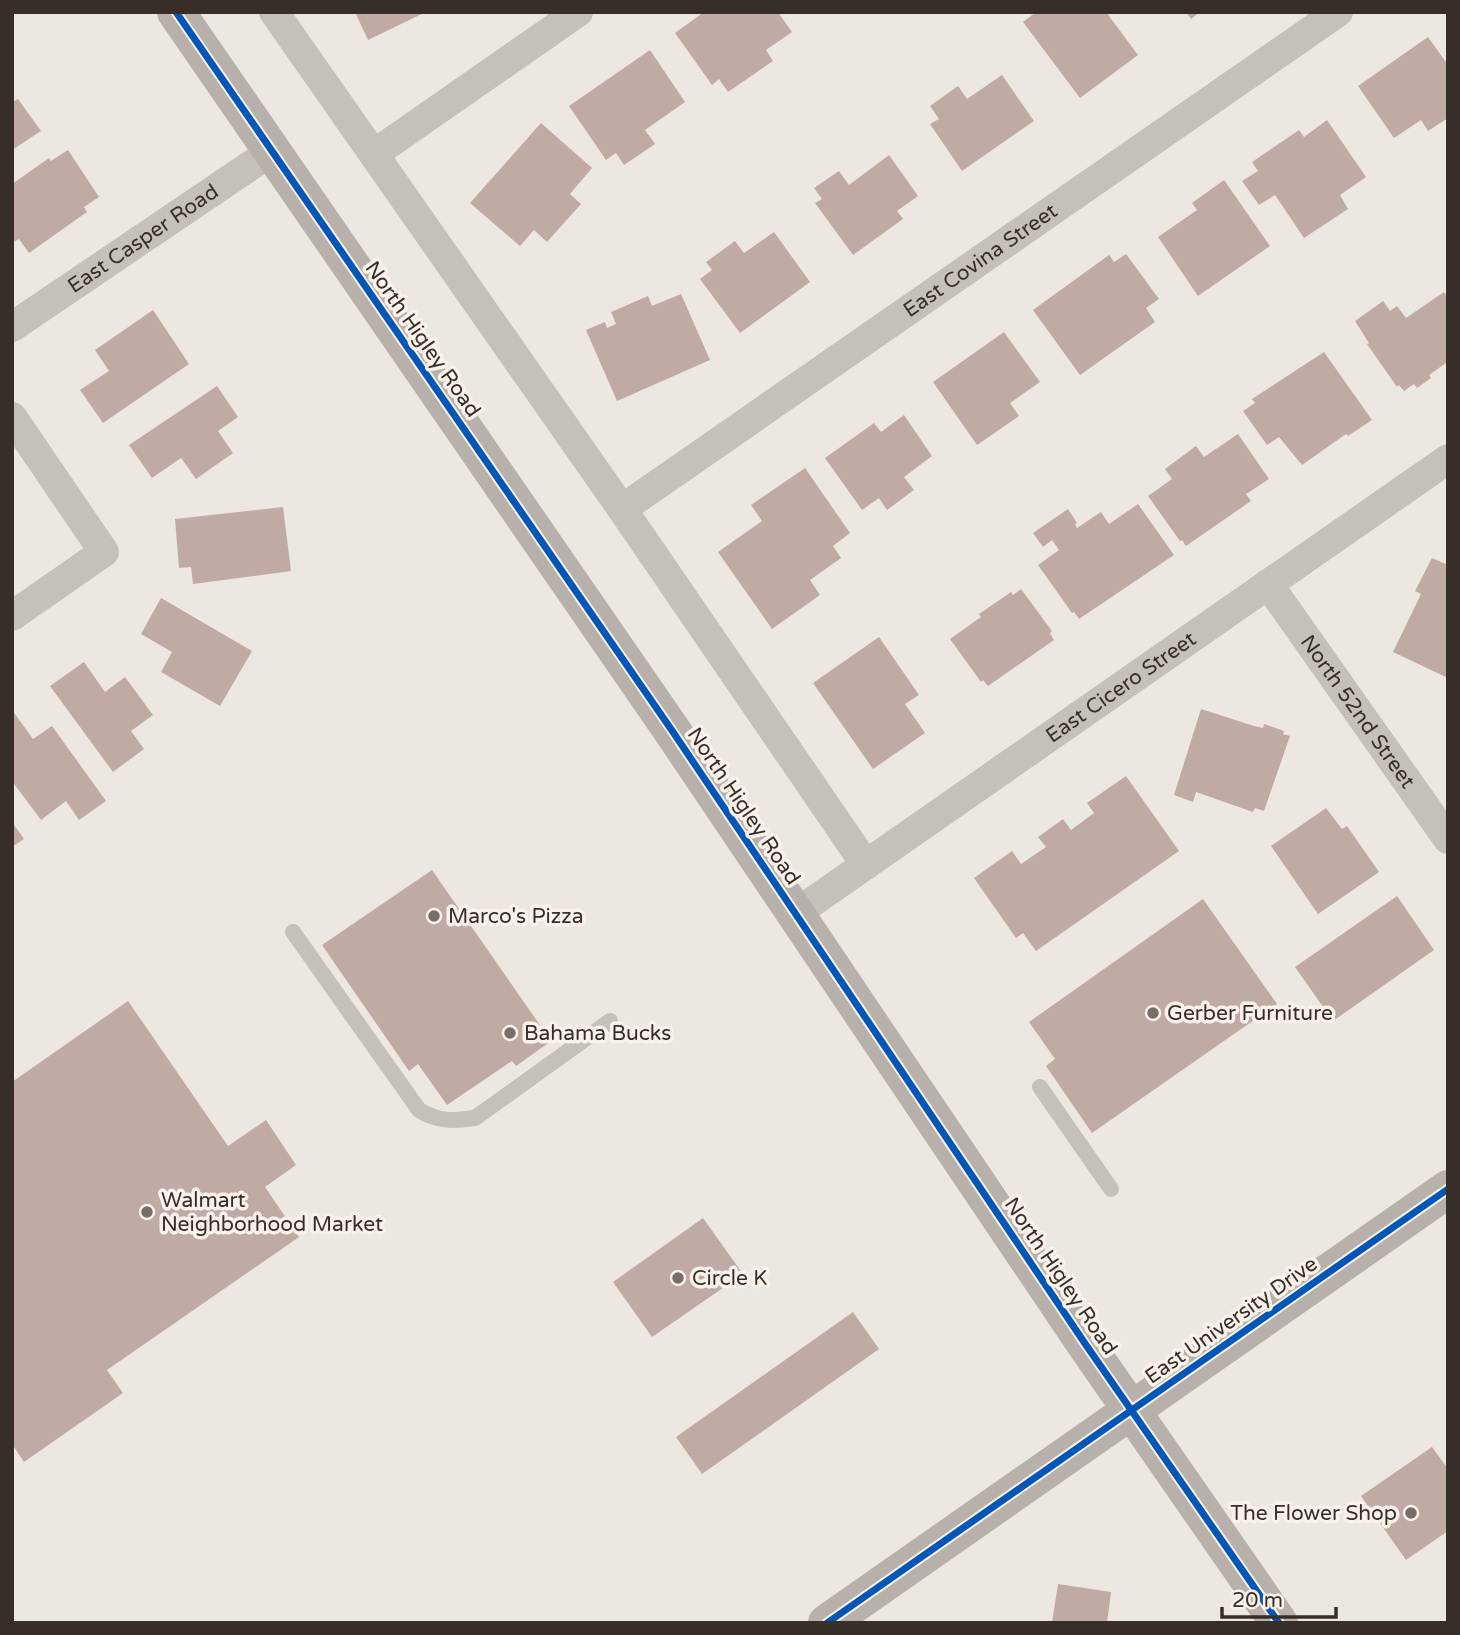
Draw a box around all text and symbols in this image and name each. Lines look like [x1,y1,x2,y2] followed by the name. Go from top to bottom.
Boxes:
[63,179,223,299] street label: East Casper Road
[899,199,1062,323] street label: East Covina Street
[359,257,486,422] street label: North Higley Road
[1041,626,1201,748] street label: East Cicero Street
[1295,630,1420,793] street label: North 52nd Street
[682,723,805,890] street label: North Higley Road
[448,904,584,929] place label: Marco's Pizza
[426,908,442,924] marker: Marco's Pizza
[1167,1001,1333,1026] place label: Gerber Furniture
[1145,1005,1161,1021] marker: Gerber Furniture
[524,1021,671,1046] place label: Bahama Bucks
[502,1025,518,1041] marker: Bahama Bucks
[161,1188,383,1237] place label: Walmart Neighborhood Market
[999,1193,1122,1360] street label: North Higley Road
[139,1204,155,1220] marker: Walmart Neighborhood Market
[1140,1251,1322,1389] street label: East University Drive
[692,1266,767,1291] place label: Circle K
[670,1270,686,1286] marker: Circle K
[1230,1501,1397,1526] place label: The Flower Shop
[1403,1505,1419,1521] marker: The Flower Shop
[1222,1576,1336,1620] scale bar
[1232,1588,1283,1613] text: 20 m

